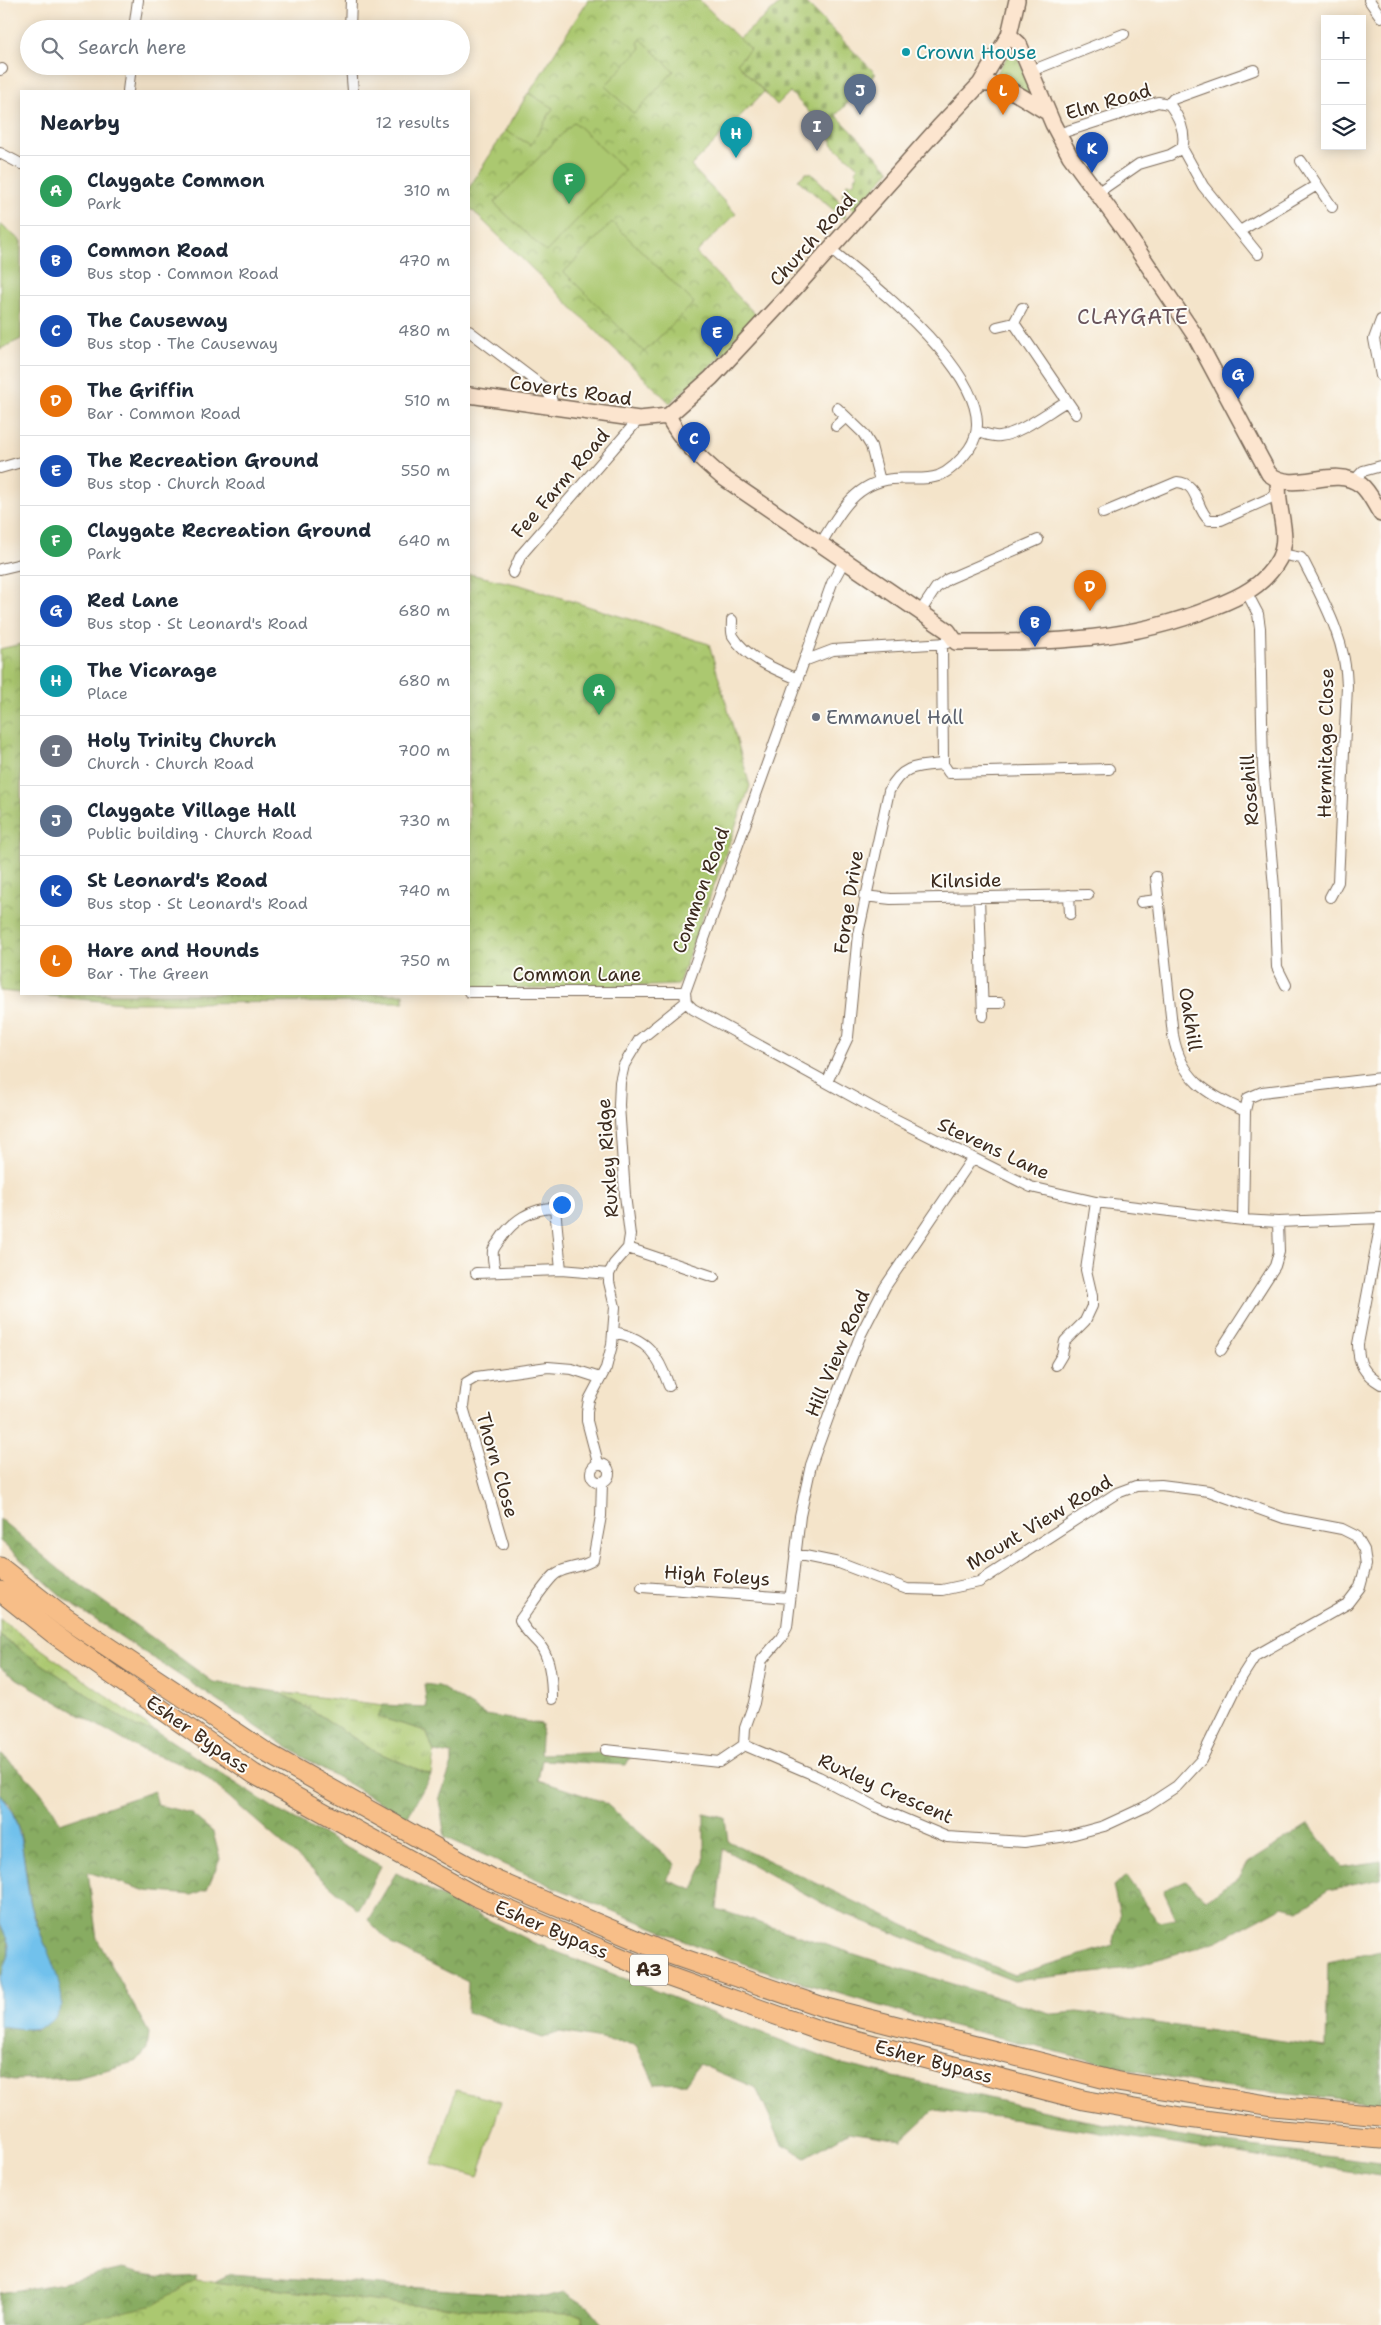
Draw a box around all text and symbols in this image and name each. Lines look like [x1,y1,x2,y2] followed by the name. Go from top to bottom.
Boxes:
[1321,15,1366,150] map controls
[1321,15,1366,60] button: +
[20,20,470,75] search box
[38,34,66,62] icon: search
[78,35,187,60] text: Search here
[916,40,1037,65] place label: Crown House
[900,46,912,58] marker: Crown House
[1321,60,1366,105] button: −
[844,74,876,115] pin: J
[987,74,1019,115] pin: L
[1062,77,1154,126] street label: Elm Road
[1321,105,1366,150] button: layers
[40,109,120,137] text: Nearby
[801,110,833,151] pin: I
[375,112,450,133] text: 12 results
[720,117,752,158] pin: H
[1076,132,1108,173] pin: K
[553,163,585,204] pin: F
[87,168,265,193] text: Claygate Common
[50,180,62,201] text: A
[403,180,450,201] text: 310 m
[764,187,861,291] street label: Church Road
[87,193,121,214] text: Park
[87,238,229,263] text: Common Road
[51,250,61,271] text: B
[399,250,450,271] text: 470 m
[87,263,279,284] text: Bus stop · Common Road
[1077,303,1189,331] district label: CLAYGATE
[87,308,228,333] text: The Causeway
[701,316,733,357] pin: E
[51,320,61,341] text: C
[398,320,450,341] text: 480 m
[87,333,278,354] text: Bus stop · The Causeway
[1222,358,1254,399] pin: G
[508,370,634,411] street label: Coverts Road
[87,378,194,403] text: The Griffin
[50,390,62,411] text: D
[404,390,450,411] text: 510 m
[87,403,241,424] text: Bar · Common Road
[678,422,710,463] pin: C
[506,423,615,544] street label: Fee Farm Road
[87,448,319,473] text: The Recreation Ground
[51,460,61,481] text: E
[401,460,450,481] text: 550 m
[87,473,266,494] text: Bus stop · Church Road
[87,518,371,543] text: Claygate Recreation Ground
[51,530,61,551] text: F
[398,530,450,551] text: 640 m
[87,543,121,564] text: Park
[1074,570,1106,611] pin: D
[87,588,179,613] text: Red Lane
[50,600,62,621] text: G
[398,600,450,621] text: 680 m
[1019,606,1051,647] pin: B
[87,613,308,634] text: Bus stop · St Leonard's Road
[87,658,217,683] text: The Vicarage
[1312,668,1339,818] street label: Hermitage Close
[50,670,62,691] text: H
[398,670,450,691] text: 680 m
[583,674,615,715] pin: A
[87,683,128,704] text: Place
[826,705,964,730] place label: Emmanuel Hall
[810,711,822,723] marker: Emmanuel Hall
[87,728,277,753] text: Holy Trinity Church
[52,740,60,761] text: I
[398,740,450,761] text: 700 m
[87,753,254,774] text: Church · Church Road
[1235,753,1264,827] street label: Rosehill
[87,798,296,823] text: Claygate Village Hall
[51,810,61,831] text: J
[399,810,450,831] text: 730 m
[87,823,312,844] text: Public building · Church Road
[666,824,735,957] street label: Common Road
[828,848,869,956] street label: Forge Drive
[930,867,1002,894] street label: Kilnside
[87,868,268,893] text: St Leonard's Road
[51,880,61,901] text: K
[398,880,450,901] text: 740 m
[87,893,308,914] text: Bus stop · St Leonard's Road
[87,938,259,963] text: Hare and Hounds
[52,950,60,971] text: L
[399,950,450,971] text: 750 m
[512,962,642,987] street label: Common Lane
[87,963,209,984] text: Bar · The Green
[1173,985,1208,1053] street label: Oakhill
[591,1097,624,1219] street label: Ruxley Ridge
[934,1112,1054,1185] street label: Stevens Lane
[549,1192,575,1218] your location
[799,1286,876,1421] street label: Hill View Road
[471,1410,524,1521] street label: Thorn Close
[962,1469,1117,1576] street label: Mount View Road
[663,1559,771,1592] street label: High Foleys
[141,1689,254,1779] street label: Esher Bypass
[814,1747,957,1829] street label: Ruxley Crescent
[491,1894,612,1965] street label: Esher Bypass
[630,1954,668,1986] road number: A3
[872,2034,996,2089] street label: Esher Bypass

